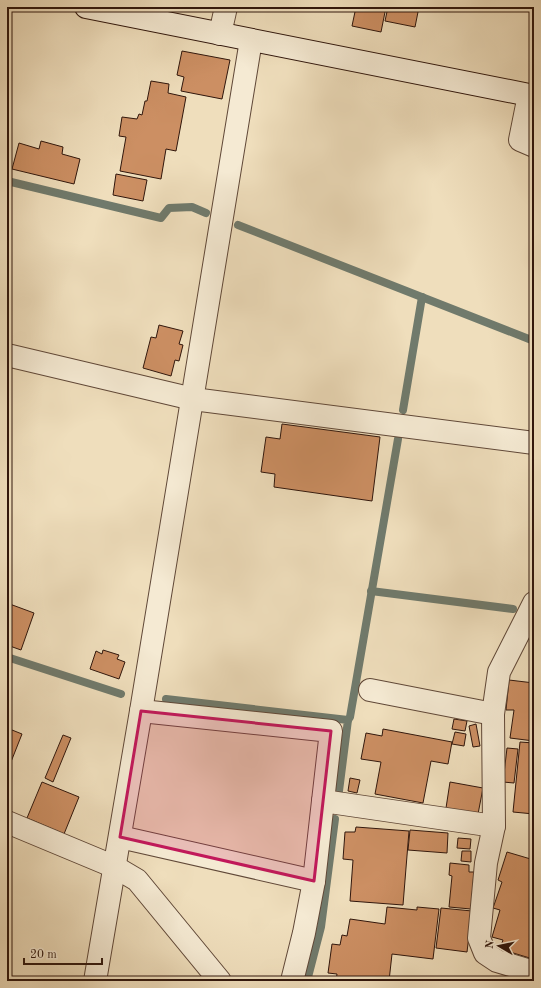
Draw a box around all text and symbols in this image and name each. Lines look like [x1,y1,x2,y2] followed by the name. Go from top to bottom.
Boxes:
[479,926,519,966] north arrow
[485,939,497,950] text: N
[24,940,102,966] scale bar
[30,949,57,961] text: 20 m

